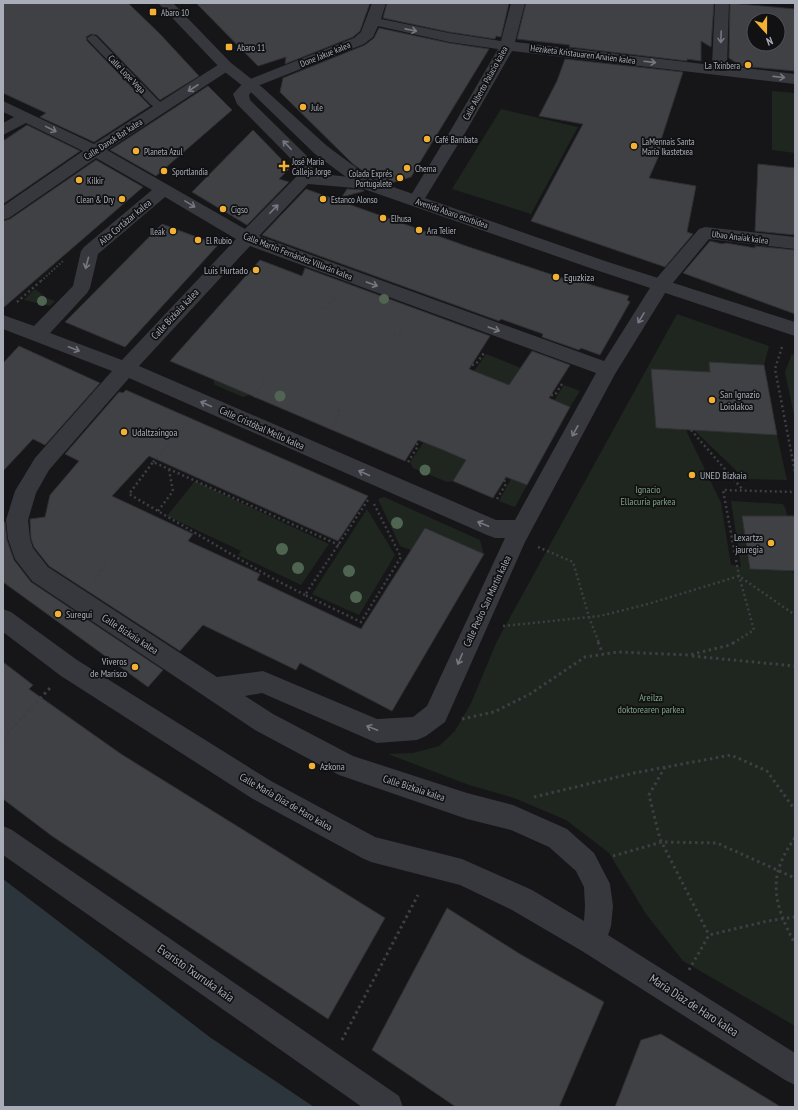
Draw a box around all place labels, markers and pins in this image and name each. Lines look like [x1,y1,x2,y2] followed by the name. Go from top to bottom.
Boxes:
[148,7,158,17] marker: Abaro 10
[161,7,189,18] place label: Abaro 10
[224,42,234,52] marker: Abaro 11
[237,42,265,53] place label: Abaro 11
[705,60,740,71] place label: La Txinbera
[743,60,753,70] marker: La Txinbera
[298,102,308,112] marker: Jule
[310,102,323,113] place label: Jule
[422,134,432,144] marker: Café Bambata
[435,134,478,145] place label: Café Bambata
[642,136,695,157] place label: LaMennais Santa María Ikastetxea
[629,141,639,151] marker: LaMennais Santa María Ikastetxea
[131,146,141,156] marker: Planeta Azul
[144,146,183,157] place label: Planeta Azul
[291,156,331,178] place label: José María Calleja Jorge
[279,161,289,171] marker: José María Calleja Jorge
[402,163,412,173] marker: Chema
[415,163,437,174] place label: Chema
[159,166,169,176] marker: Sportlandia
[172,166,208,177] place label: Sportlandia
[348,168,392,189] place label: Colada Exprés Portugalete
[395,173,405,183] marker: Colada Exprés Portugalete
[74,175,84,185] marker: Kilkir
[87,175,104,186] place label: Kilkir
[76,194,115,205] place label: Clean & Dry
[117,194,127,204] marker: Clean & Dry
[318,194,328,204] marker: Estanco Alonso
[331,194,378,205] place label: Estanco Alonso
[218,204,228,214] marker: Cigso
[231,204,248,215] place label: Cigso
[378,213,388,223] marker: Elhusa
[391,213,412,224] place label: Elhusa
[414,225,424,235] marker: Ara Telier
[427,225,457,236] place label: Ara Telier
[150,226,165,237] place label: Ileak
[168,226,178,236] marker: Ileak
[193,235,203,245] marker: El Rubio
[206,235,232,246] place label: El Rubio
[204,264,248,277] place label: Luis Hurtado
[251,265,261,275] marker: Luis Hurtado
[564,271,594,284] place label: Eguzkiza
[551,272,561,282] marker: Eguzkiza
[720,388,760,413] place label: San Ignazio Loiolakoa
[707,395,717,405] marker: San Ignazio Loiolakoa
[132,426,177,439] place label: Udaltzaingoa
[119,427,129,437] marker: Udaltzaingoa
[700,469,747,482] place label: UNED Bizkaia
[687,470,697,480] marker: UNED Bizkaia
[734,531,763,556] place label: Lexartza jauregia
[766,538,776,548] marker: Lexartza jauregia
[66,608,92,621] place label: Suregui
[53,609,63,619] marker: Suregui
[90,655,128,680] place label: Viveros de Marisco
[130,662,140,672] marker: Viveros de Marisco
[320,760,345,773] place label: Azkona
[307,761,317,771] marker: Azkona

